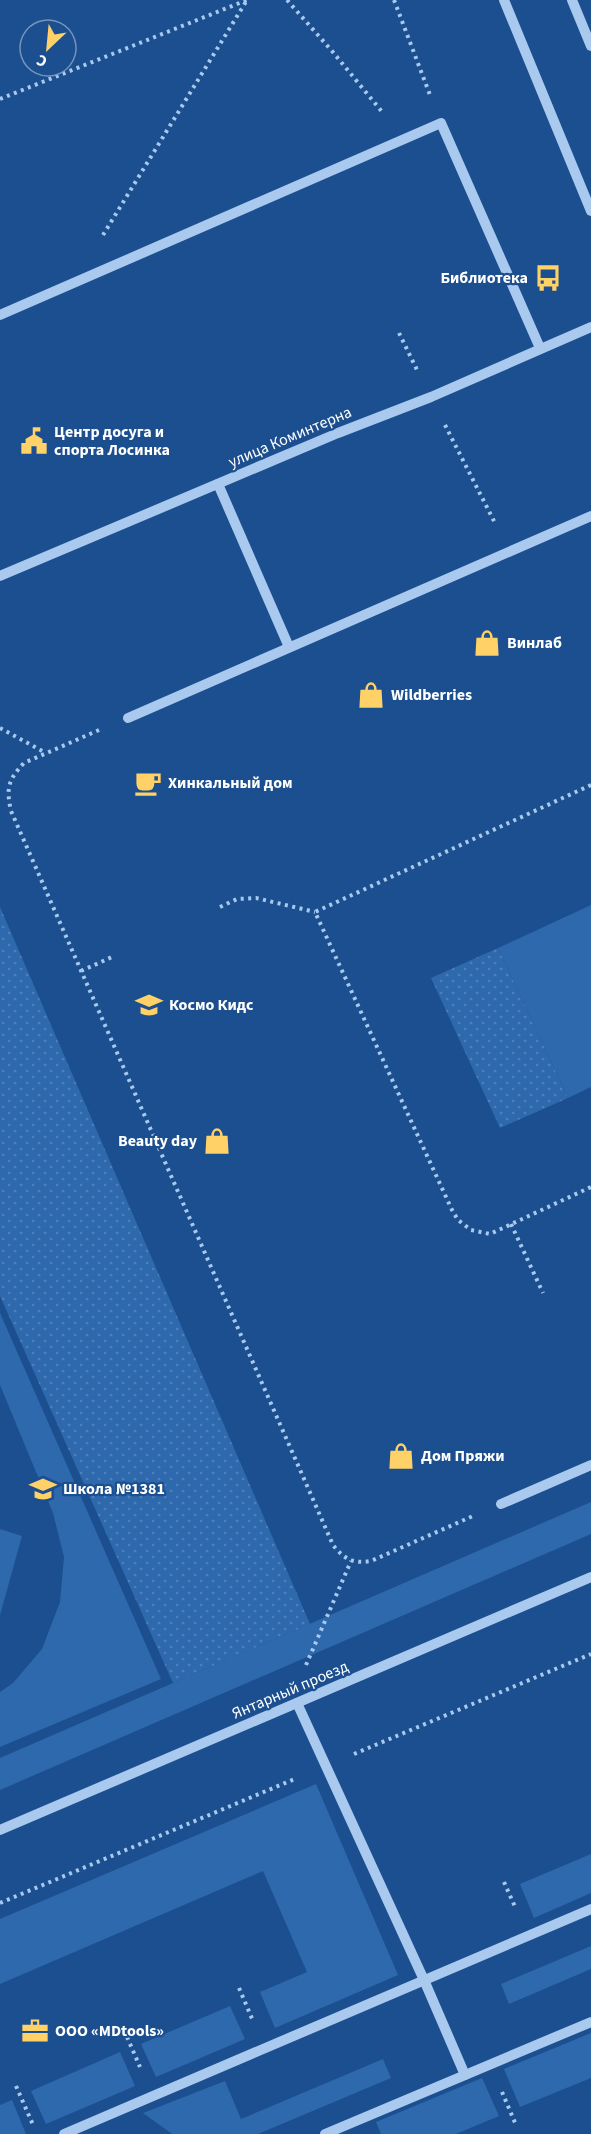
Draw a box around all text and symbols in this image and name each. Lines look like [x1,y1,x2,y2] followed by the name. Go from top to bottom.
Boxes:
[18,18,78,78] north arrow
[33,49,51,73] text: С
[533,263,563,293] bus stop icon: Библиотека
[440,267,528,289] place label: Библиотека
[225,401,355,473] street label: улица Коминтерна
[54,421,170,461] place label: Центр досуга и спорта Лосинка
[19,426,49,456] public building icon: Центр досуга и спорта Лосинка
[472,628,502,658] shop icon: Винлаб
[507,632,562,654] place label: Винлаб
[356,680,386,710] shop icon: Wildberries
[391,684,472,706] place label: Wildberries
[133,768,163,798] cafe icon: Хинкальный дом
[168,772,293,794] place label: Хинкальный дом
[134,990,164,1020] school or university icon: Космо Кидс
[169,994,254,1016] place label: Космо Кидс
[202,1126,232,1156] shop icon: Beauty day
[118,1130,198,1152] place label: Beauty day
[386,1441,416,1471] shop icon: Дом Пряжи
[421,1445,505,1467] place label: Дом Пряжи
[28,1474,58,1504] school or university icon: Школа №1381
[63,1478,165,1500] place label: Школа №1381
[228,1655,352,1724] street label: Янтарный проезд
[20,2016,50,2046] office icon: ООО «MDtools»
[55,2020,164,2042] place label: ООО «MDtools»

